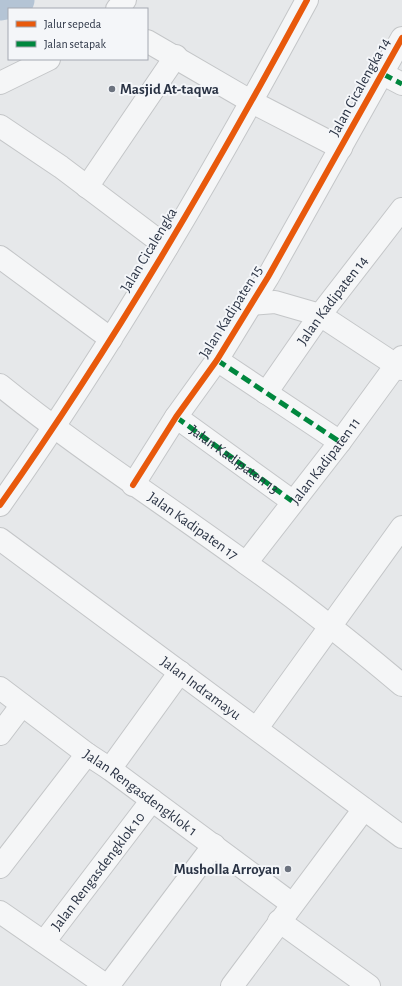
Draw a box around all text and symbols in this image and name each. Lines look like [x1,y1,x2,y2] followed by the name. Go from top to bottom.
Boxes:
[8,8,148,60] legend
[44,18,102,30] text: Jalur sepeda
[327,35,393,139] street label: Jalan Cicalengka 14
[44,38,107,50] text: Jalan setapak
[120,82,219,97] place label: Masjid At-taqwa
[107,84,117,94] marker: Masjid At-taqwa
[118,205,180,295] street label: Jalan Cicalengka
[294,253,370,348] street label: Jalan Kadipaten 14
[197,263,265,361] street label: Jalan Kadipaten 15
[287,415,363,507] street label: Jalan Kadipaten 11
[187,422,282,496] street label: Jalan Kadipaten 13
[145,489,241,562] street label: Jalan Kadipaten 17
[158,653,244,723] street label: Jalan Indramayu
[81,747,200,838] street label: Jalan Rengasdengklok 1
[48,809,148,933] street label: Jalan Rengasdengklok 10
[174,862,280,877] place label: Musholla Arroyan
[283,864,293,874] marker: Musholla Arroyan

